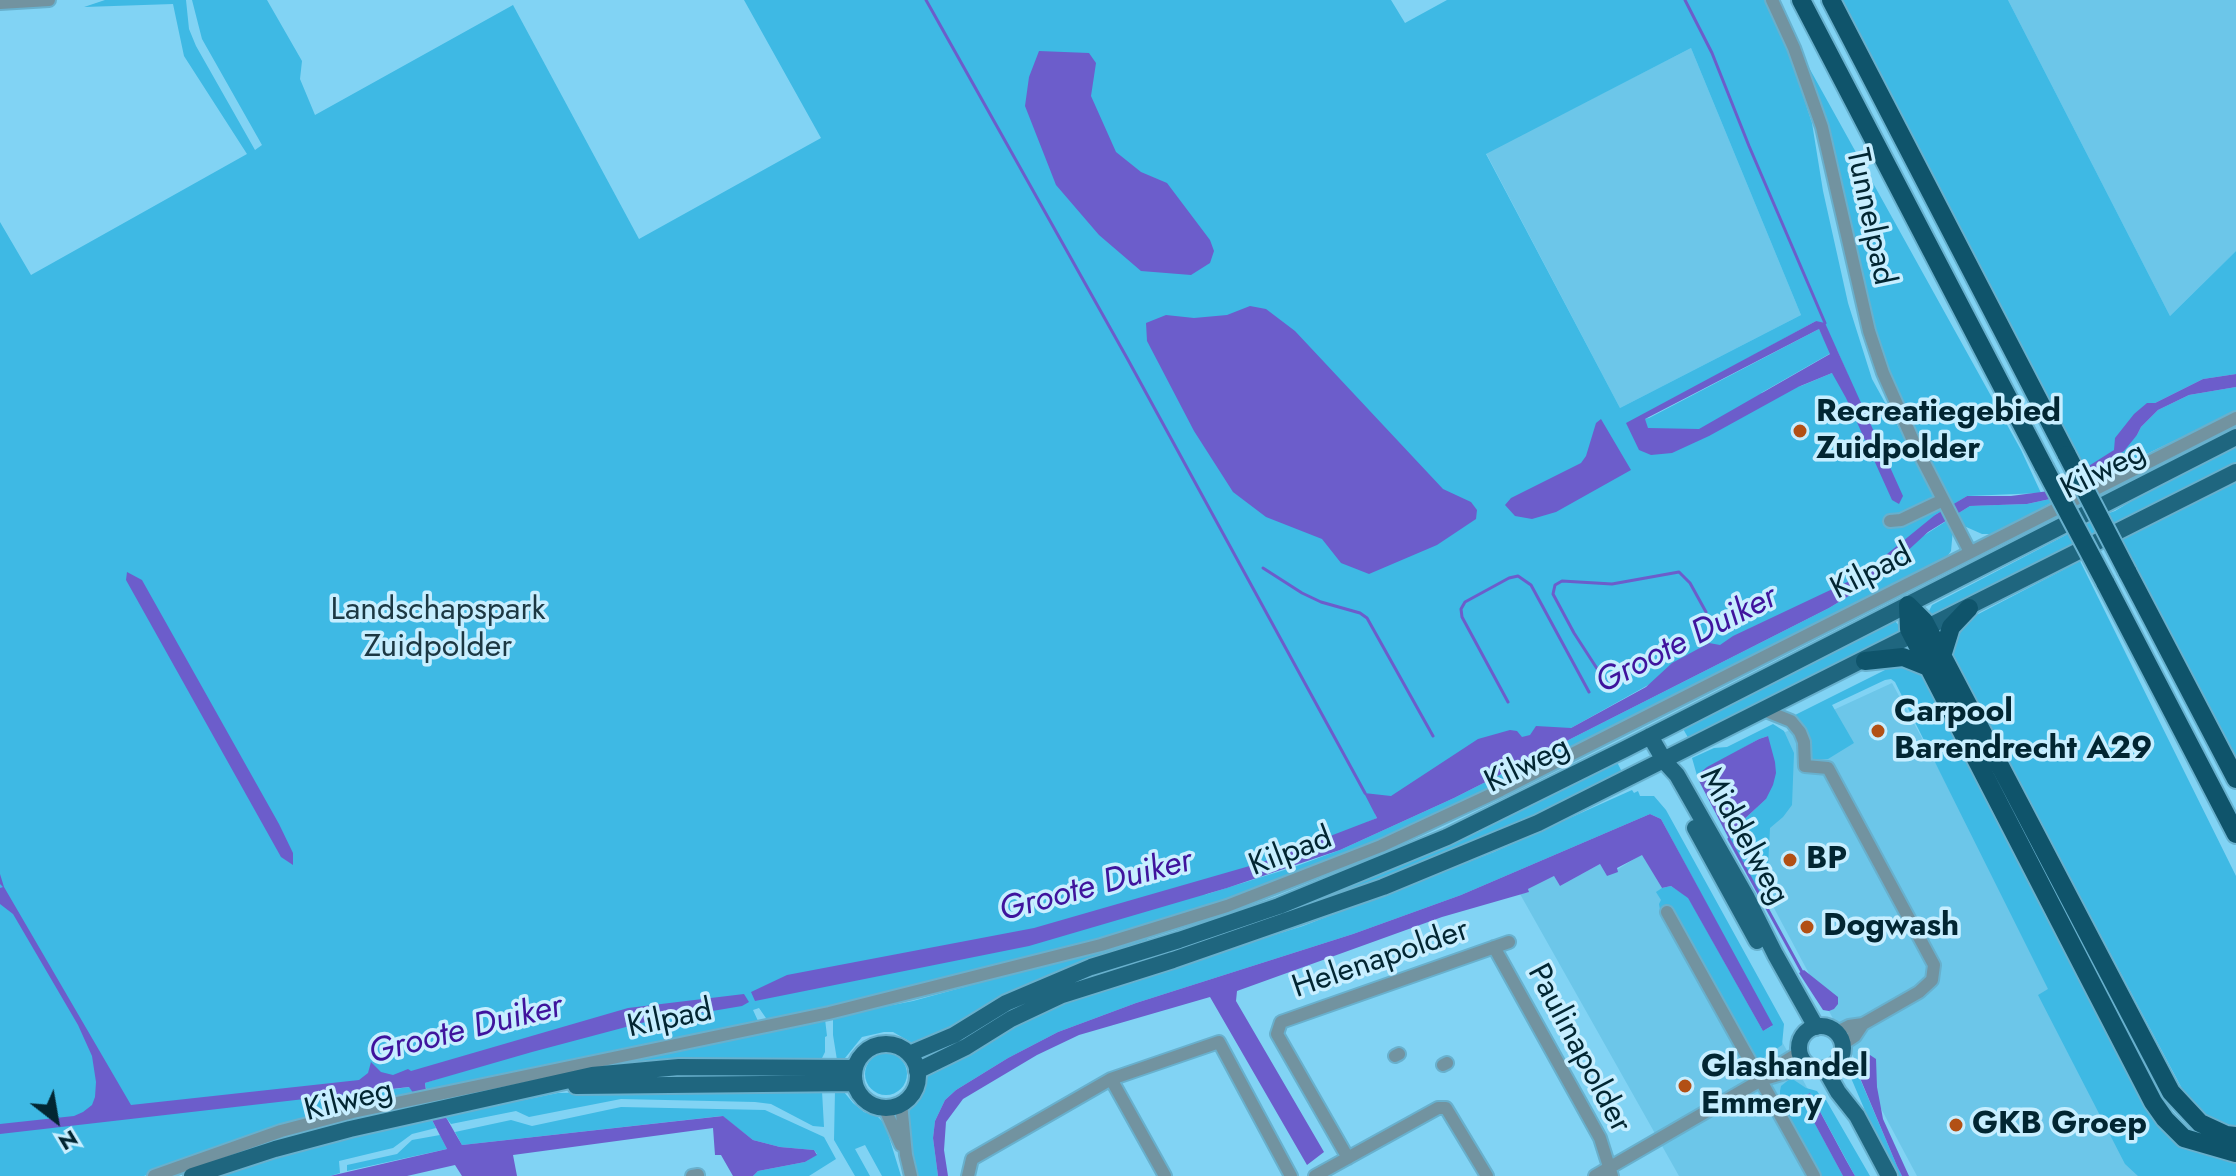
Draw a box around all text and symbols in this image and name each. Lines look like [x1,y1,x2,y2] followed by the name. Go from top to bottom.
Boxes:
[1836,145,1902,289] street label: Tunnelpad
[1816,394,2061,469] place label: Recreatiegebied Zuidpolder
[1791,422,1809,440] marker: Recreatiegebied Zuidpolder
[2055,435,2153,509] street label: Kilweg
[1825,536,1919,610] street label: Kilpad
[1589,578,1785,704] water label: Groote Duiker
[330,592,546,667] park label: Landschapspark Zuidpolder
[1894,694,2152,769] place label: Carpool Barendrecht A29
[1869,722,1887,740] marker: Carpool Barendrecht A29
[1479,729,1577,803] street label: Kilweg
[1690,762,1796,912] street label: Middelweg
[1244,820,1338,886] street label: Kilpad
[1806,841,1847,879] place label: BP
[995,842,1197,932] water label: Groote Duiker
[1781,851,1799,869] marker: BP
[1823,908,1959,946] place label: Dogwash
[1288,912,1474,1008] street label: Helenapolder
[1798,918,1816,936] marker: Dogwash
[1518,958,1638,1140] street label: Paulinapolder
[365,987,567,1075] water label: Groote Duiker
[624,992,716,1048] street label: Kilpad
[1701,1049,1868,1124] place label: Glashandel Emmery
[301,1073,397,1131] street label: Kilweg
[1676,1077,1694,1095] marker: Glashandel Emmery
[16,1080,96,1160] north arrow
[1972,1106,2147,1144] place label: GKB Groep
[1947,1116,1965,1134] marker: GKB Groep
[53,1122,84,1159] text: N

